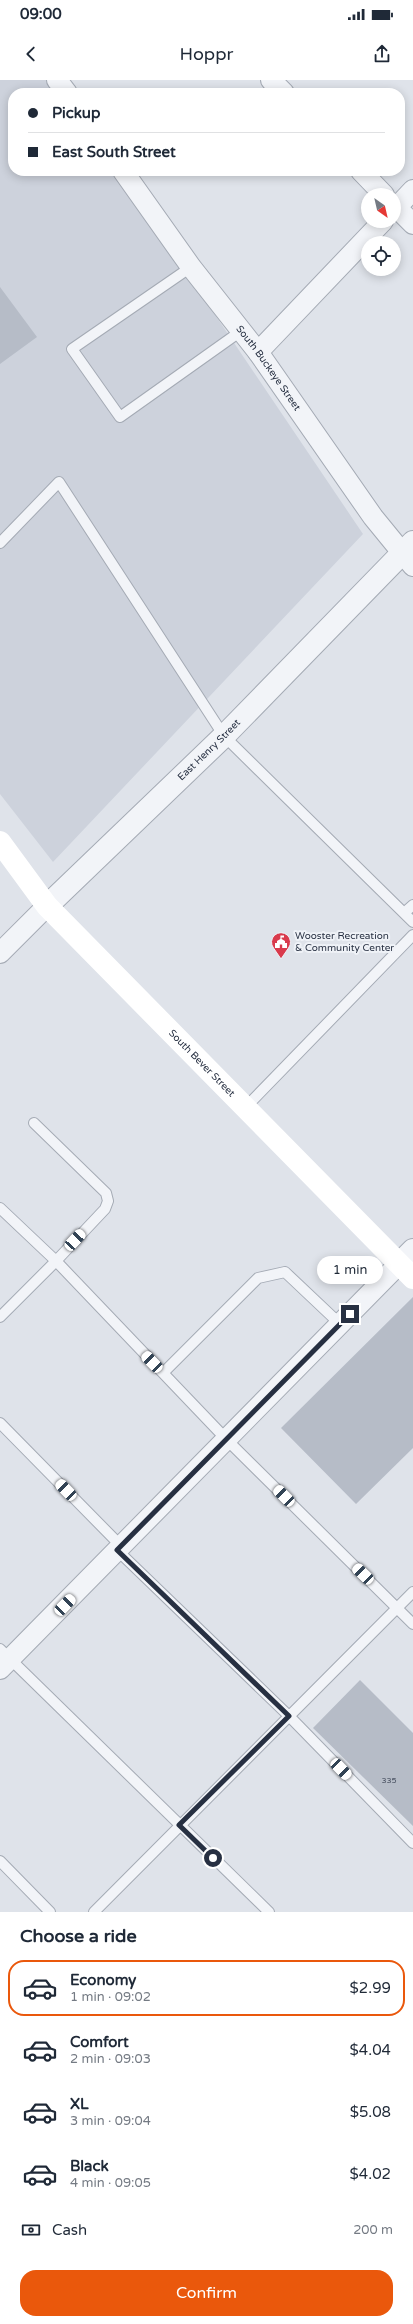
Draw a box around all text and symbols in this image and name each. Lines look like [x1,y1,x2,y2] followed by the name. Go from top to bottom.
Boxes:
[20,5,62,23] text: 09:00
[20,43,42,65] icon: back
[180,43,233,65] text: Hoppr
[371,43,393,65] icon: share
[52,104,100,122] text: Pickup
[52,143,176,161] text: East South Street
[361,188,401,228] north arrow
[361,188,401,276] map controls
[361,236,401,276] button: locate
[233,323,303,413] street label: South Buckeye Street
[175,717,243,783] street label: East Henry Street
[295,930,394,954] place label: Wooster Recreation & Community Center
[270,931,292,959] public building icon: Wooster Recreation & Community Center
[166,1027,237,1099] street label: South Bever Street
[62,1227,88,1253] car
[317,1256,383,1284] callout: 1 min
[333,1262,367,1278] text: 1 min
[341,1305,359,1323] route end
[139,1349,165,1375] car
[53,1477,79,1503] car
[271,1483,297,1509] car
[350,1561,376,1587] car
[52,1592,78,1618] car
[328,1756,354,1782] car
[381,1776,397,1785] house number: 335
[204,1849,222,1867] route start
[20,1925,137,1947] text: Choose a ride
[22,1970,58,2006] icon: car
[70,1971,136,1989] text: Economy
[350,1979,391,1997] text: $2.99
[70,1989,151,2005] text: 1 min · 09:02
[22,2032,58,2068] icon: car
[70,2033,129,2051] text: Comfort
[350,2041,391,2059] text: $4.04
[70,2051,151,2067] text: 2 min · 09:03
[22,2094,58,2130] icon: car
[70,2095,89,2113] text: XL
[350,2103,391,2121] text: $5.08
[70,2113,151,2129] text: 3 min · 09:04
[22,2156,58,2192] icon: car
[70,2157,109,2175] text: Black
[350,2165,391,2183] text: $4.02
[70,2175,151,2191] text: 4 min · 09:05
[20,2219,42,2241] icon: cash
[52,2221,87,2239] text: Cash
[353,2222,393,2238] text: 200 m
[20,2270,393,2316] button: Confirm

